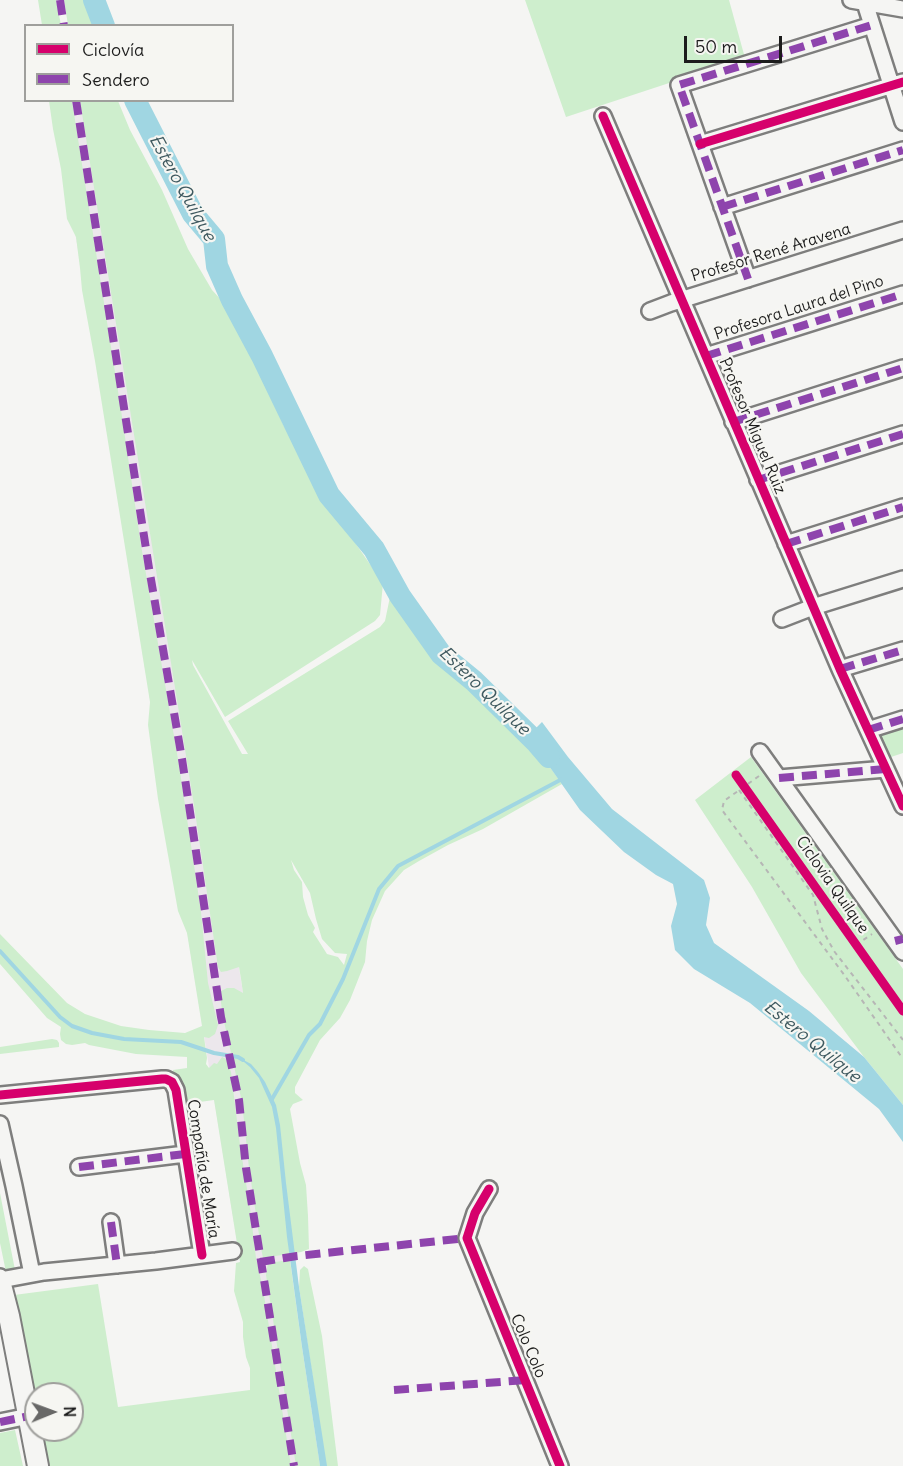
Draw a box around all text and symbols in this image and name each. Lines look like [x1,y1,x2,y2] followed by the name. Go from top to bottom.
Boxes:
[24,24,234,102] legend
[687,24,784,62] scale bar
[695,35,737,58] text: 50 m
[82,38,144,61] text: Ciclovía
[82,68,150,91] text: Sendero
[144,131,220,245] water label: Estero Quilque
[689,220,853,286] street label: Profesor René Aravena
[712,272,886,344] street label: Profesora Laura del Pino
[715,355,789,497] street label: Profesor Miguel Ruiz
[434,642,534,740] water label: Estero Quilque
[791,833,873,937] street label: Ciclovia Quilque
[759,996,865,1088] water label: Estero Quilque
[183,1098,223,1240] street label: Compañía de María
[506,1311,550,1381] street label: Colo Colo
[24,1382,84,1442] north arrow
[60,1406,80,1417] text: N

